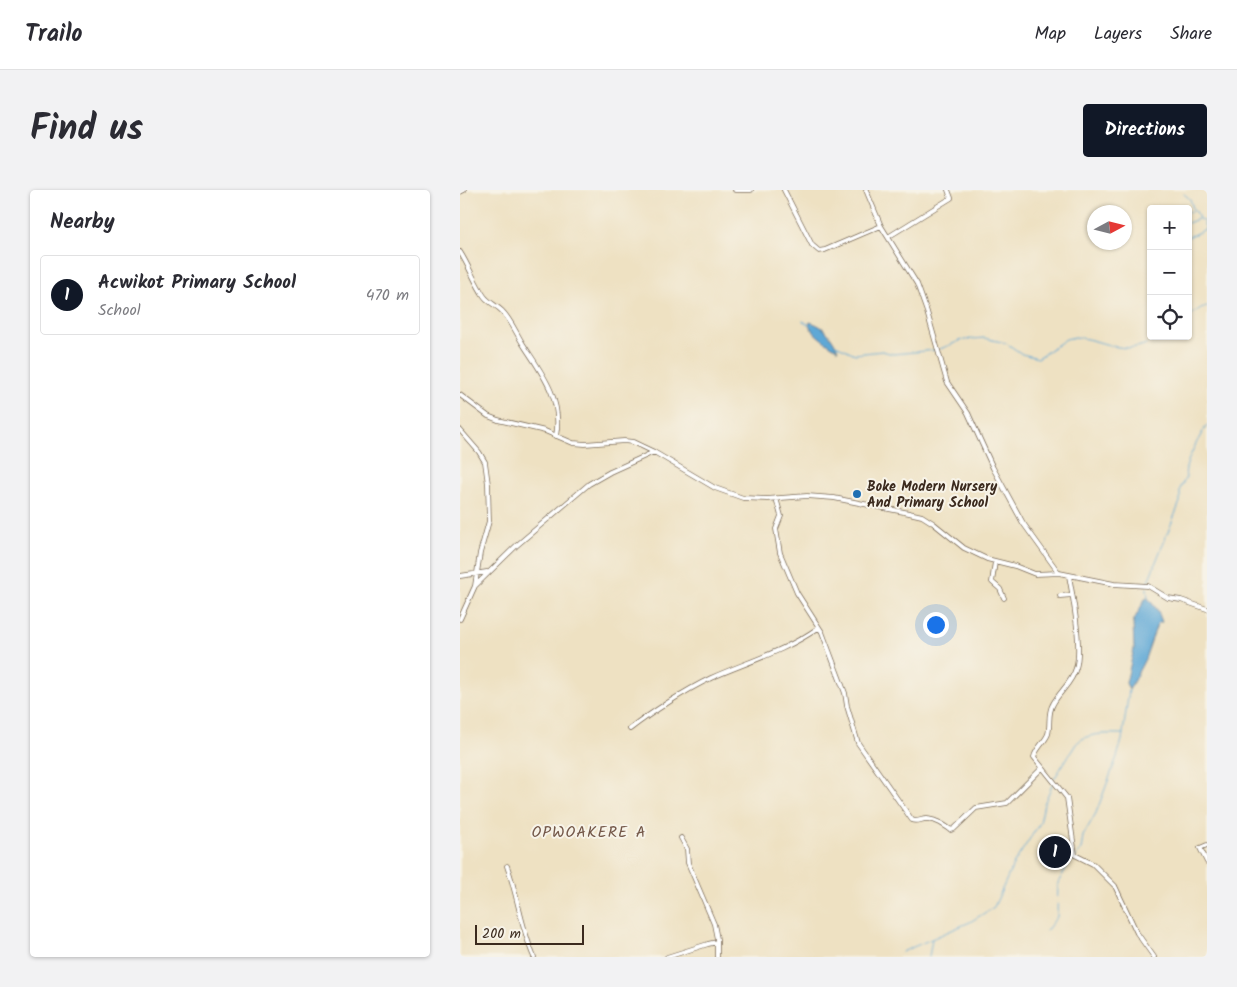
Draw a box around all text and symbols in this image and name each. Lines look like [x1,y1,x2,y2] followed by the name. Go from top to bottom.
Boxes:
[25,15,83,54] text: Trailo
[1035,20,1066,49] text: Map
[1094,20,1142,49] text: Layers
[1170,20,1212,49] text: Share
[30,102,143,158] text: Find us
[1083,104,1207,157] button: Directions
[1087,205,1132,250] north arrow
[1147,205,1192,340] map controls
[1147,205,1192,250] button: +
[50,206,115,239] text: Nearby
[1147,250,1192,295] button: −
[98,268,296,298] text: Acwikot Primary School
[65,283,69,308] text: 1
[366,283,409,308] text: 470 m
[1147,295,1192,340] button: locate
[98,298,141,323] text: School
[867,476,998,514] place label: Boke Modern Nursery And Primary School
[851,488,863,500] marker: Boke Modern Nursery And Primary School
[923,612,949,638] your location
[531,820,647,845] district label: OPWOAKERE A
[1039,833,1071,871] pin: 1
[475,922,584,945] scale bar
[482,923,521,945] text: 200 m

